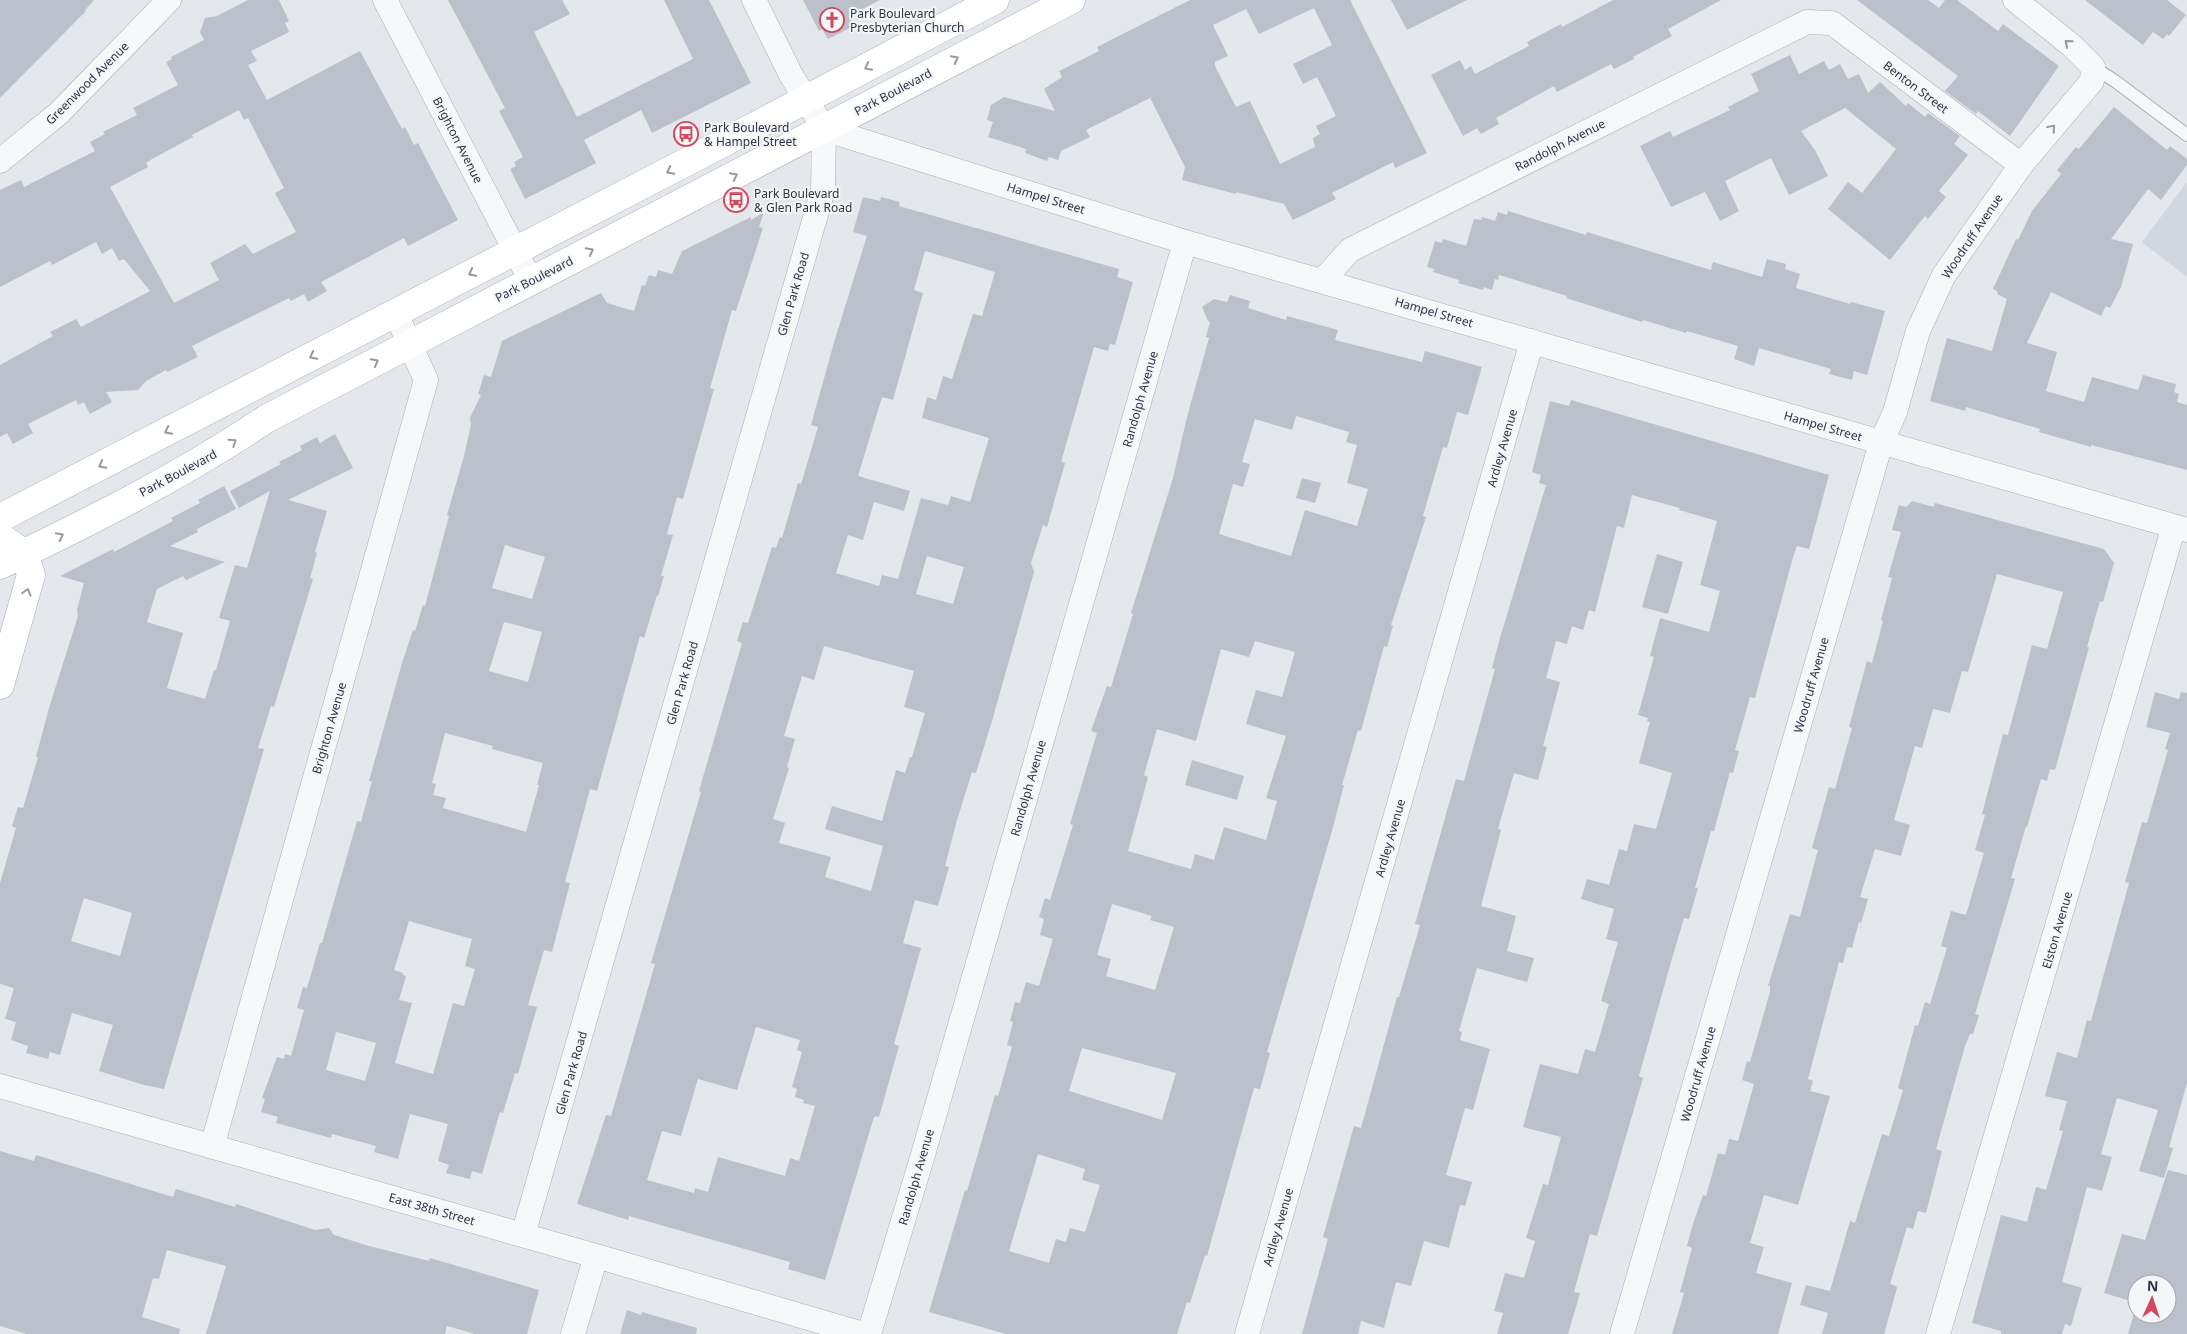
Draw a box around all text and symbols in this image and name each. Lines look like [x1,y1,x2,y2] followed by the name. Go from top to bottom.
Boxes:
[850,5,964,36] place label: Park Boulevard Presbyterian Church
[819,7,845,33] church icon: Park Boulevard Presbyterian Church
[42,38,132,128] street label: Greenwood Avenue
[2065,40,2074,49] one-way arrow
[950,55,959,65] one-way arrow
[1880,57,1953,118] street label: Benton Street
[864,60,873,71] one-way arrow
[851,64,935,120] street label: Park Boulevard
[429,94,487,186] street label: Brighton Avenue
[1512,115,1608,175] street label: Randolph Avenue
[704,119,797,150] place label: Park Boulevard & Hampel Street
[673,121,699,147] bus stop icon: Park Boulevard & Hampel Street
[2047,125,2056,134] one-way arrow
[666,165,675,175] one-way arrow
[729,171,738,182] one-way arrow
[1005,178,1088,218] street label: Hampel Street
[754,185,852,216] place label: Park Boulevard & Glen Park Road
[723,187,749,213] bus stop icon: Park Boulevard & Glen Park Road
[1937,190,2007,282] street label: Woodruff Avenue
[584,247,593,257] one-way arrow
[773,250,813,338] street label: Glen Park Road
[492,252,576,306] street label: Park Boulevard
[469,267,478,277] one-way arrow
[1393,293,1476,331] street label: Hampel Street
[1118,349,1162,449] street label: Randolph Avenue
[309,350,318,360] one-way arrow
[370,359,379,369] one-way arrow
[1483,407,1521,489] street label: Ardley Avenue
[1782,407,1865,445] street label: Hampel Street
[164,425,173,435] one-way arrow
[228,438,237,448] one-way arrow
[136,445,220,501] street label: Park Boulevard
[98,459,107,469] one-way arrow
[54,532,63,542] one-way arrow
[21,588,31,596] one-way arrow
[1789,635,1833,735] street label: Woodruff Avenue
[662,639,702,727] street label: Glen Park Road
[308,680,350,776] street label: Brighton Avenue
[1006,738,1050,838] street label: Randolph Avenue
[1371,797,1409,879] street label: Ardley Avenue
[2038,889,2076,971] street label: Elston Avenue
[1676,1024,1720,1124] street label: Woodruff Avenue
[551,1029,591,1117] street label: Glen Park Road
[894,1127,938,1227] street label: Randolph Avenue
[1259,1186,1297,1268] street label: Ardley Avenue
[387,1189,478,1230] street label: East 38th Street
[2127,1274,2177,1324] north arrow
[2147,1276,2159,1295] text: N

